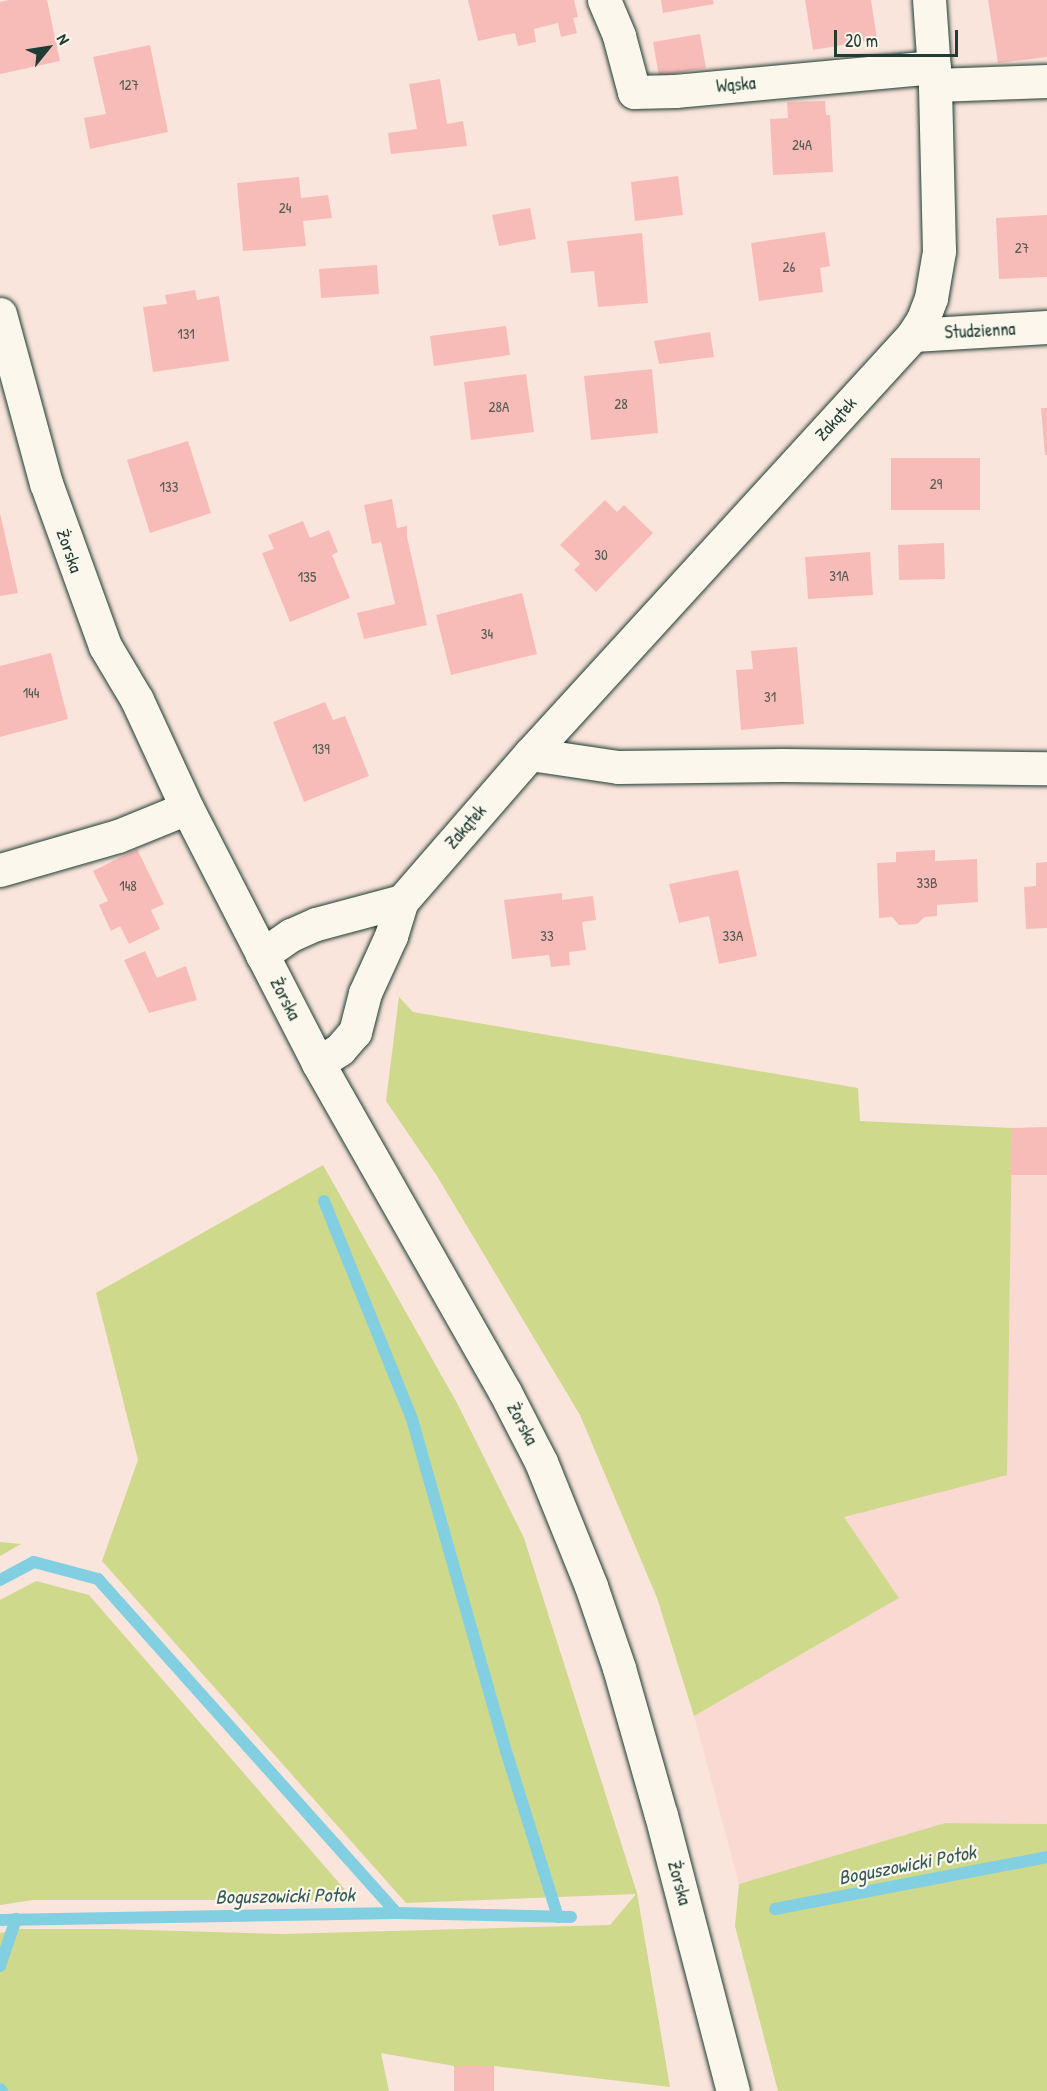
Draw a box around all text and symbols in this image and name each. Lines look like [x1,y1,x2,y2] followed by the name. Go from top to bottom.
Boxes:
[18,18,78,78] north arrow
[837,18,962,56] scale bar
[845,28,878,53] text: 20 m
[52,30,75,48] text: N
[715,73,757,97] street label: Wąska
[119,76,139,94] house number: 127
[792,136,812,154] house number: 24A
[279,199,291,217] house number: 24
[1015,239,1029,257] house number: 27
[782,258,796,276] house number: 26
[944,318,1016,344] street label: Studzienna
[177,325,195,343] house number: 131
[811,393,861,445] street label: Zakątek
[614,395,628,413] house number: 28
[489,398,509,416] house number: 28A
[930,475,942,493] house number: 29
[160,478,178,496] house number: 133
[52,526,86,576] street label: Żorska
[594,546,608,564] house number: 30
[829,567,849,585] house number: 31A
[298,568,316,586] house number: 135
[481,625,493,643] house number: 34
[23,684,39,702] house number: 144
[764,688,776,706] house number: 31
[312,740,330,758] house number: 139
[441,800,491,854] street label: Zakątek
[916,874,938,892] house number: 33B
[119,877,137,895] house number: 148
[540,927,554,945] house number: 33
[723,927,743,945] house number: 33A
[265,974,305,1024] street label: Żorska
[502,1399,542,1449] street label: Żorska
[836,1839,978,1889] water label: Boguszowicki Potok
[663,1859,695,1907] street label: Żorska
[215,1882,355,1908] water label: Boguszowicki Potok

